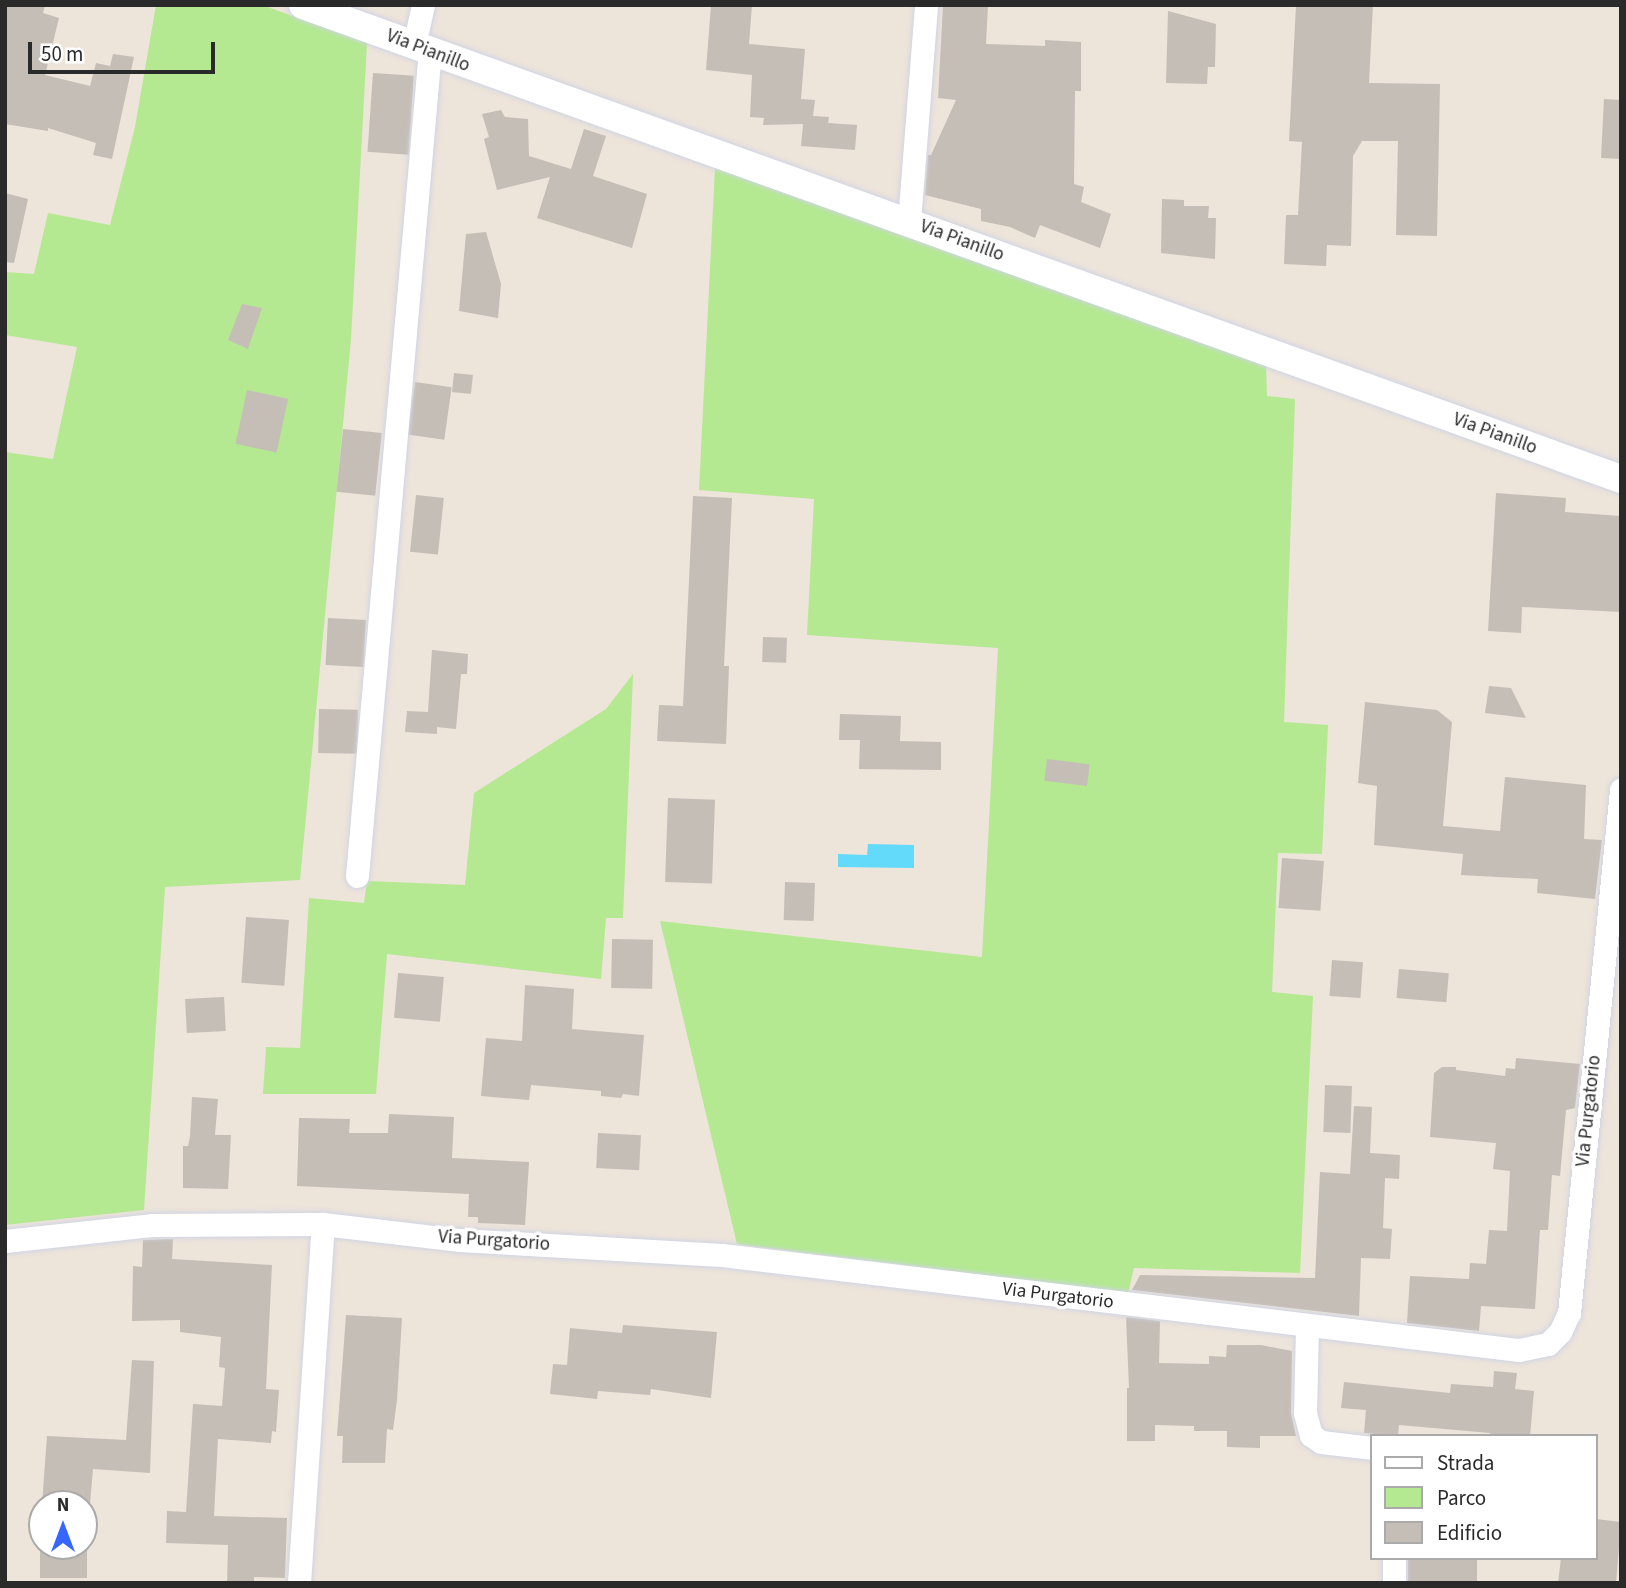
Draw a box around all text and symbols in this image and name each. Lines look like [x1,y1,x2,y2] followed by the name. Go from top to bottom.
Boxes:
[383,25,473,77] street label: Via Pianillo
[32,28,219,72] scale bar
[41,39,83,69] text: 50 m
[917,215,1007,267] street label: Via Pianillo
[1450,408,1540,460] street label: Via Pianillo
[1572,1054,1606,1168] street label: Via Purgatorio
[437,1226,551,1256] street label: Via Purgatorio
[1001,1278,1115,1314] street label: Via Purgatorio
[1370,1434,1598,1560] legend
[1437,1448,1494,1478] text: Strada
[1437,1483,1486,1513] text: Parco
[28,1490,98,1560] north arrow
[57,1492,69,1519] text: N
[1437,1518,1502,1548] text: Edificio

